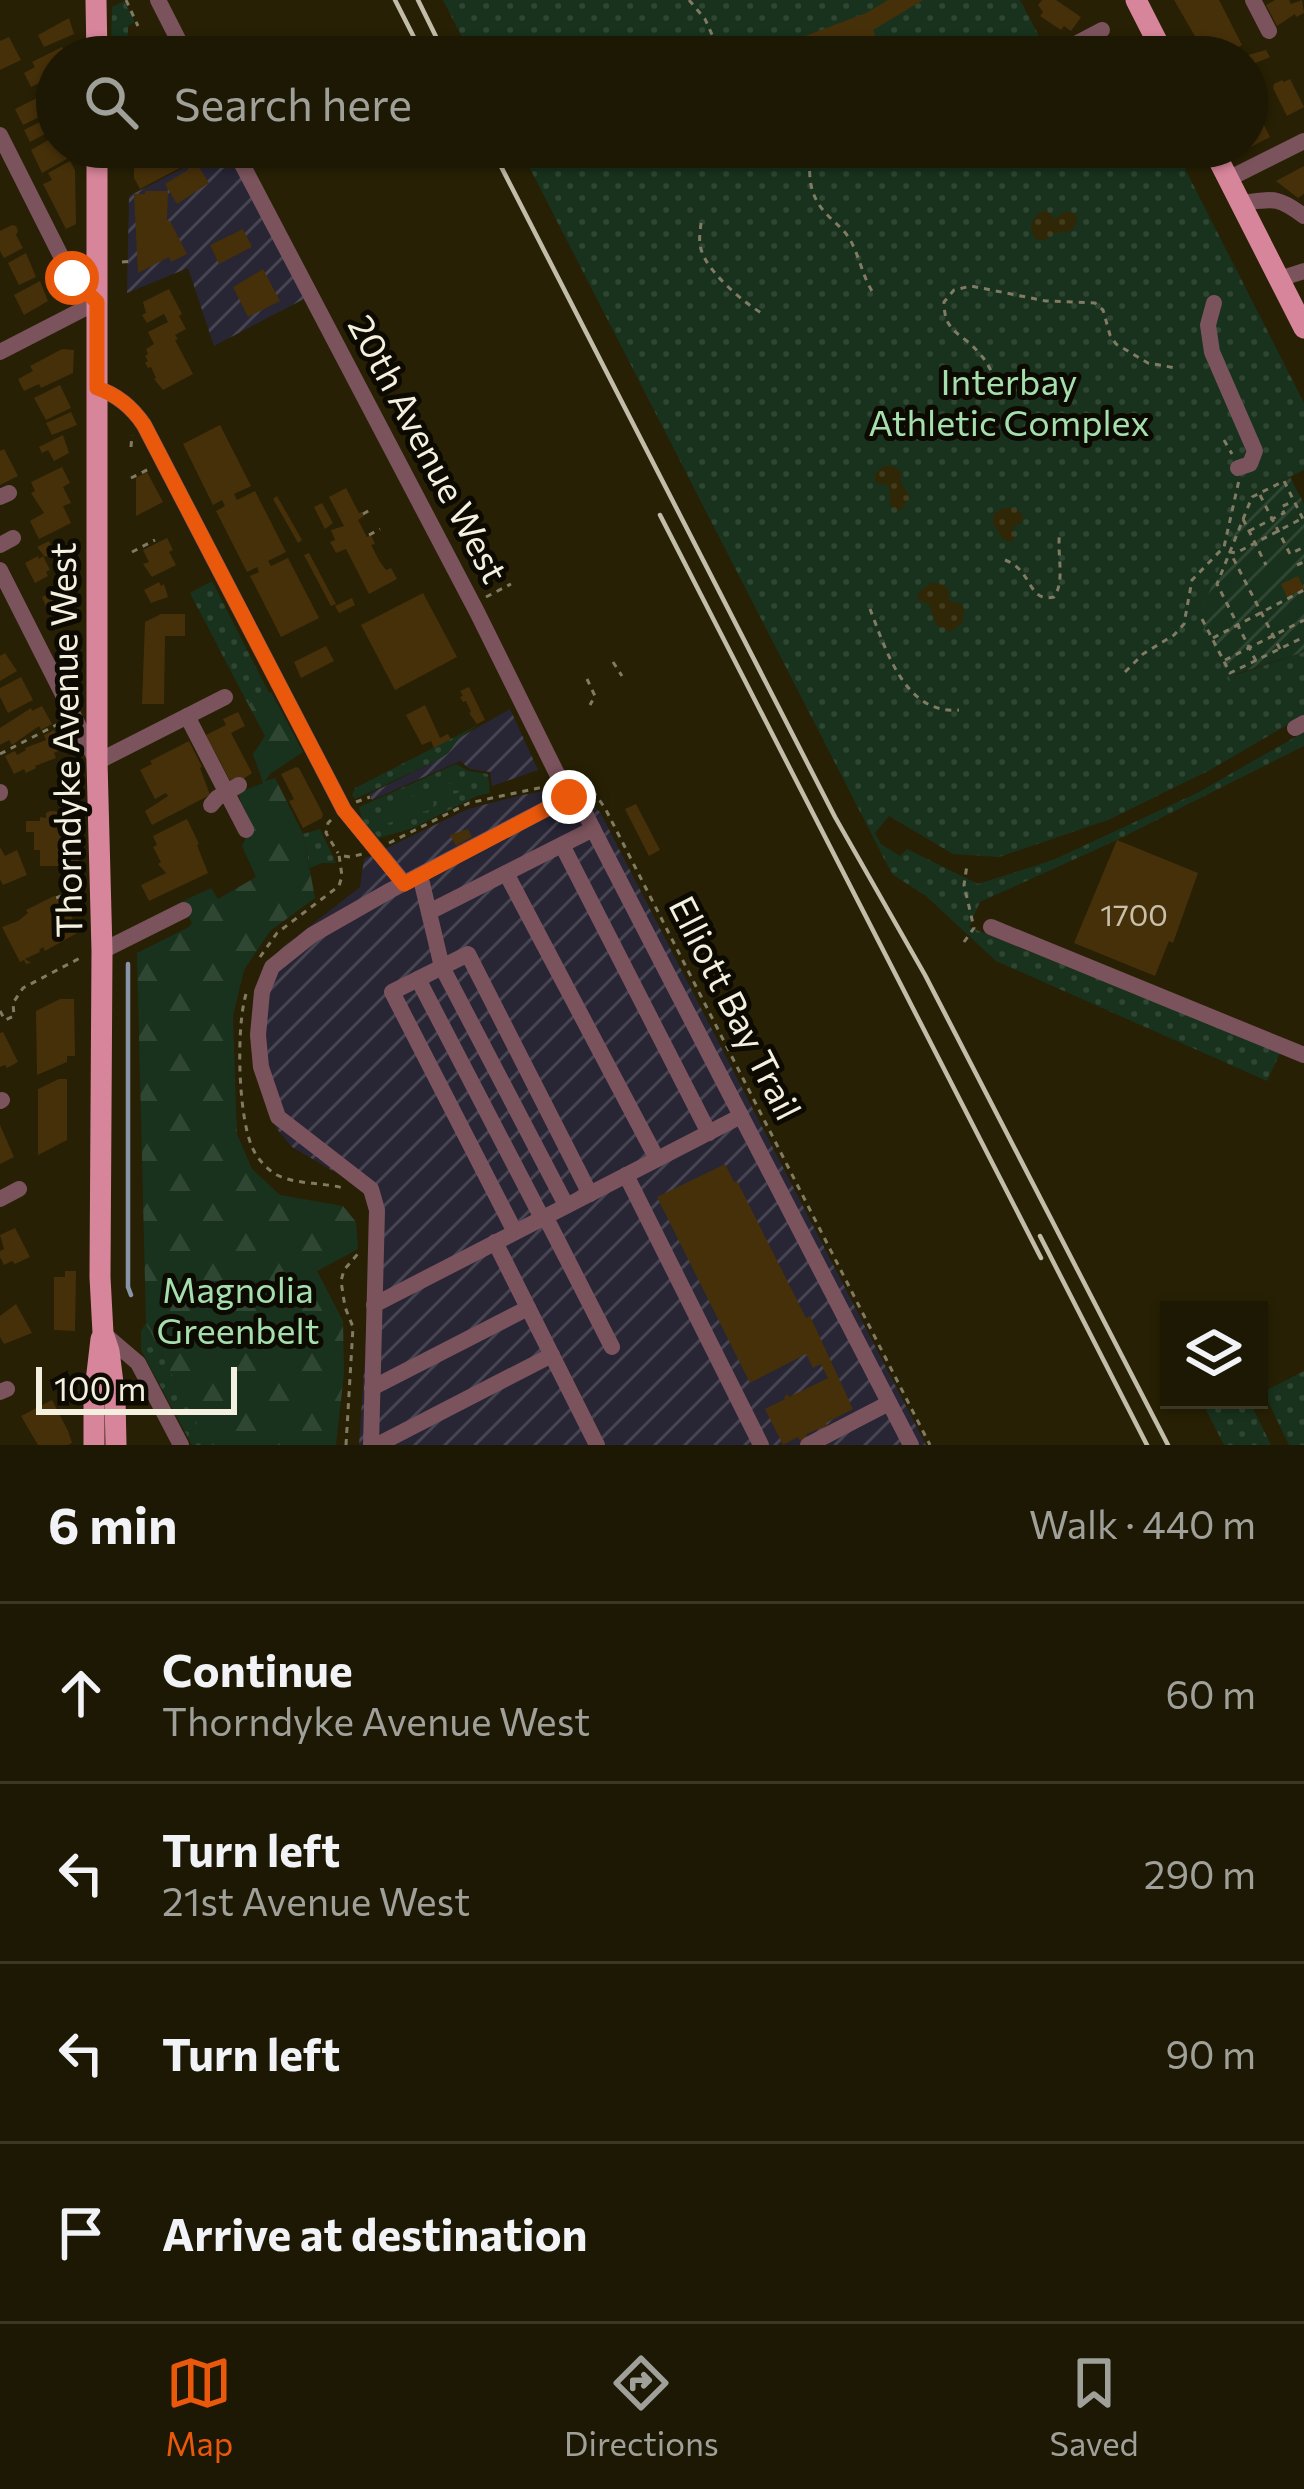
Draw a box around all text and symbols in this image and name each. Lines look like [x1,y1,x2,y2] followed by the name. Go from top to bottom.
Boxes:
[36,36,1268,168] search box
[78,69,144,135] icon: search
[174,75,412,130] text: Search here
[45,251,99,305] route start
[341,307,519,589] street label: 20th Avenue West
[868,358,1150,443] park label: Interbay Athletic Complex
[39,542,89,938] street label: Thorndyke Avenue West
[542,770,596,824] route end
[662,888,812,1126] street label: Elliott Bay Trail
[1100,895,1168,932] house number: 1700
[157,1266,319,1351] park label: Magnolia Greenbelt
[1160,1301,1268,1409] map controls
[1160,1301,1268,1409] button: layers
[36,1361,237,1414] scale bar
[54,1367,146,1408] text: 100 m
[48,1492,177,1555] text: 6 min
[1029,1499,1256,1547] text: Walk · 440 m
[162,1641,353,1696] text: Continue
[48,1660,114,1726] icon: ahead
[1165,1669,1256,1717] text: 60 m
[162,1696,590,1744] text: Thorndyke Avenue West
[162,1821,340,1876] text: Turn left
[48,1840,114,1906] icon: left
[1144,1849,1256,1897] text: 290 m
[162,1876,470,1924] text: 21st Avenue West
[48,2020,114,2086] icon: left
[162,2025,340,2080] text: Turn left
[1165,2029,1256,2077] text: 90 m
[48,2200,114,2266] icon: arrive
[162,2205,588,2260] text: Arrive at destination
[165,2350,233,2463] tab: Map
[564,2350,719,2463] tab: Directions
[1050,2350,1139,2463] tab: Saved

